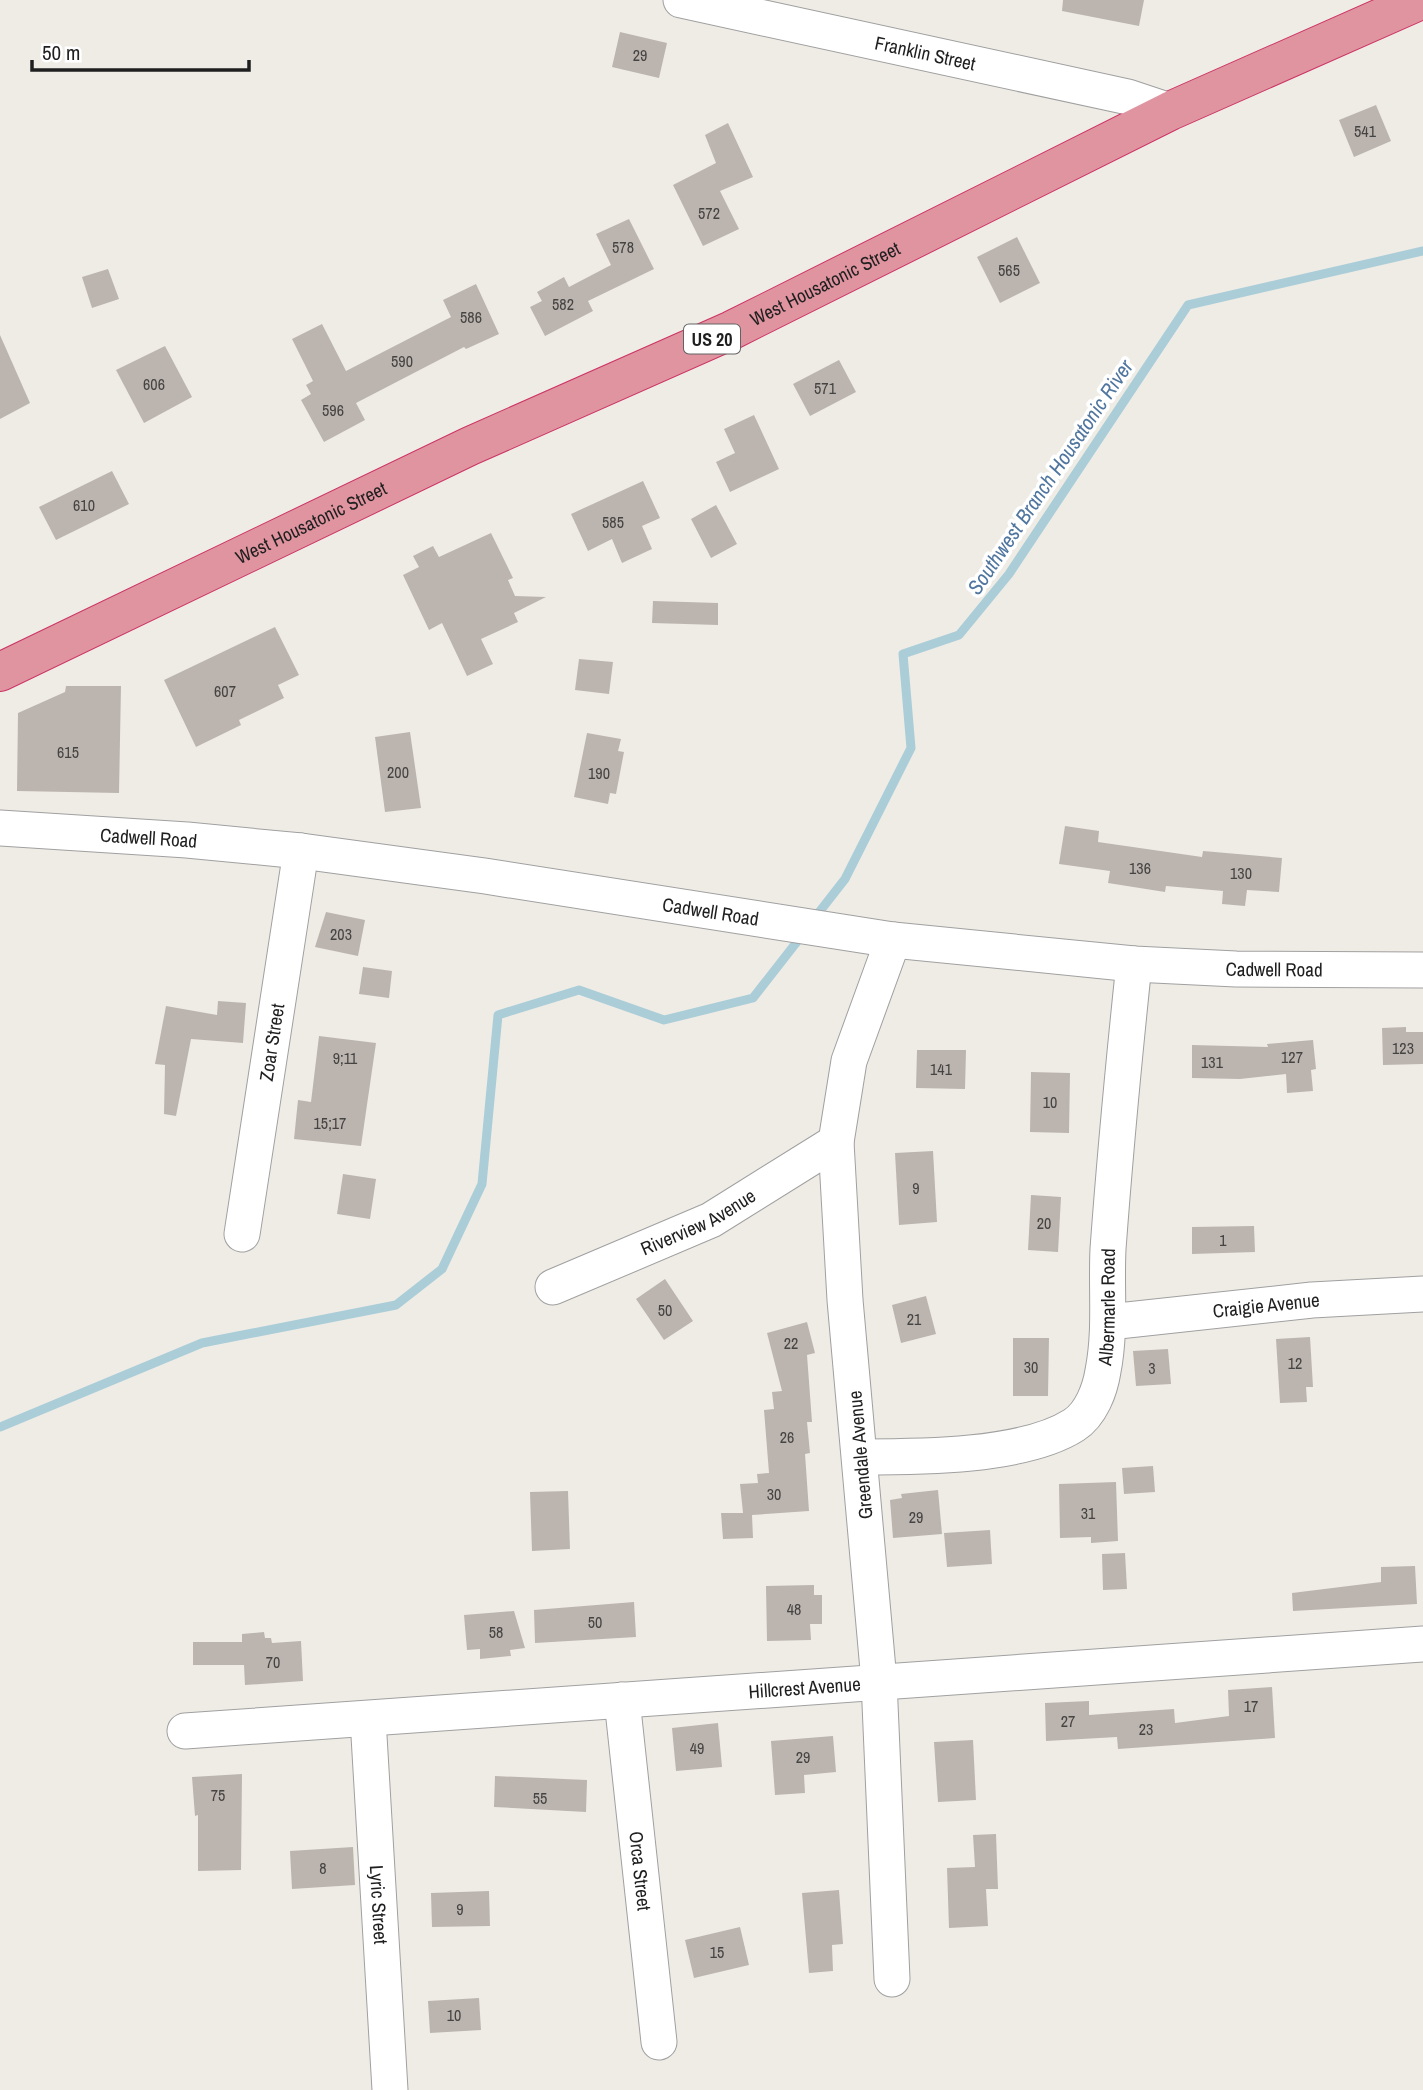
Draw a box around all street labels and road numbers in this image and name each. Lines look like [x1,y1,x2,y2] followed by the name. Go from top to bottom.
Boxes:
[873,29,979,77] street label: Franklin Street
[746,235,905,332] street label: West Housatonic Street
[684,324,740,354] road number: US 20
[231,475,391,570] street label: West Housatonic Street
[99,821,198,854] street label: Cadwell Road
[661,891,761,932] street label: Cadwell Road
[1225,956,1323,982] street label: Cadwell Road
[253,1001,290,1083] street label: Zoar Street
[637,1182,760,1261] street label: Riverview Avenue
[1091,1248,1121,1368] street label: Albermarle Road
[1211,1287,1320,1324] street label: Craigie Avenue
[841,1390,879,1520] street label: Greendale Avenue
[747,1671,861,1704] street label: Hillcrest Avenue
[623,1830,658,1913] street label: Orca Street
[364,1864,394,1946] street label: Lyric Street

